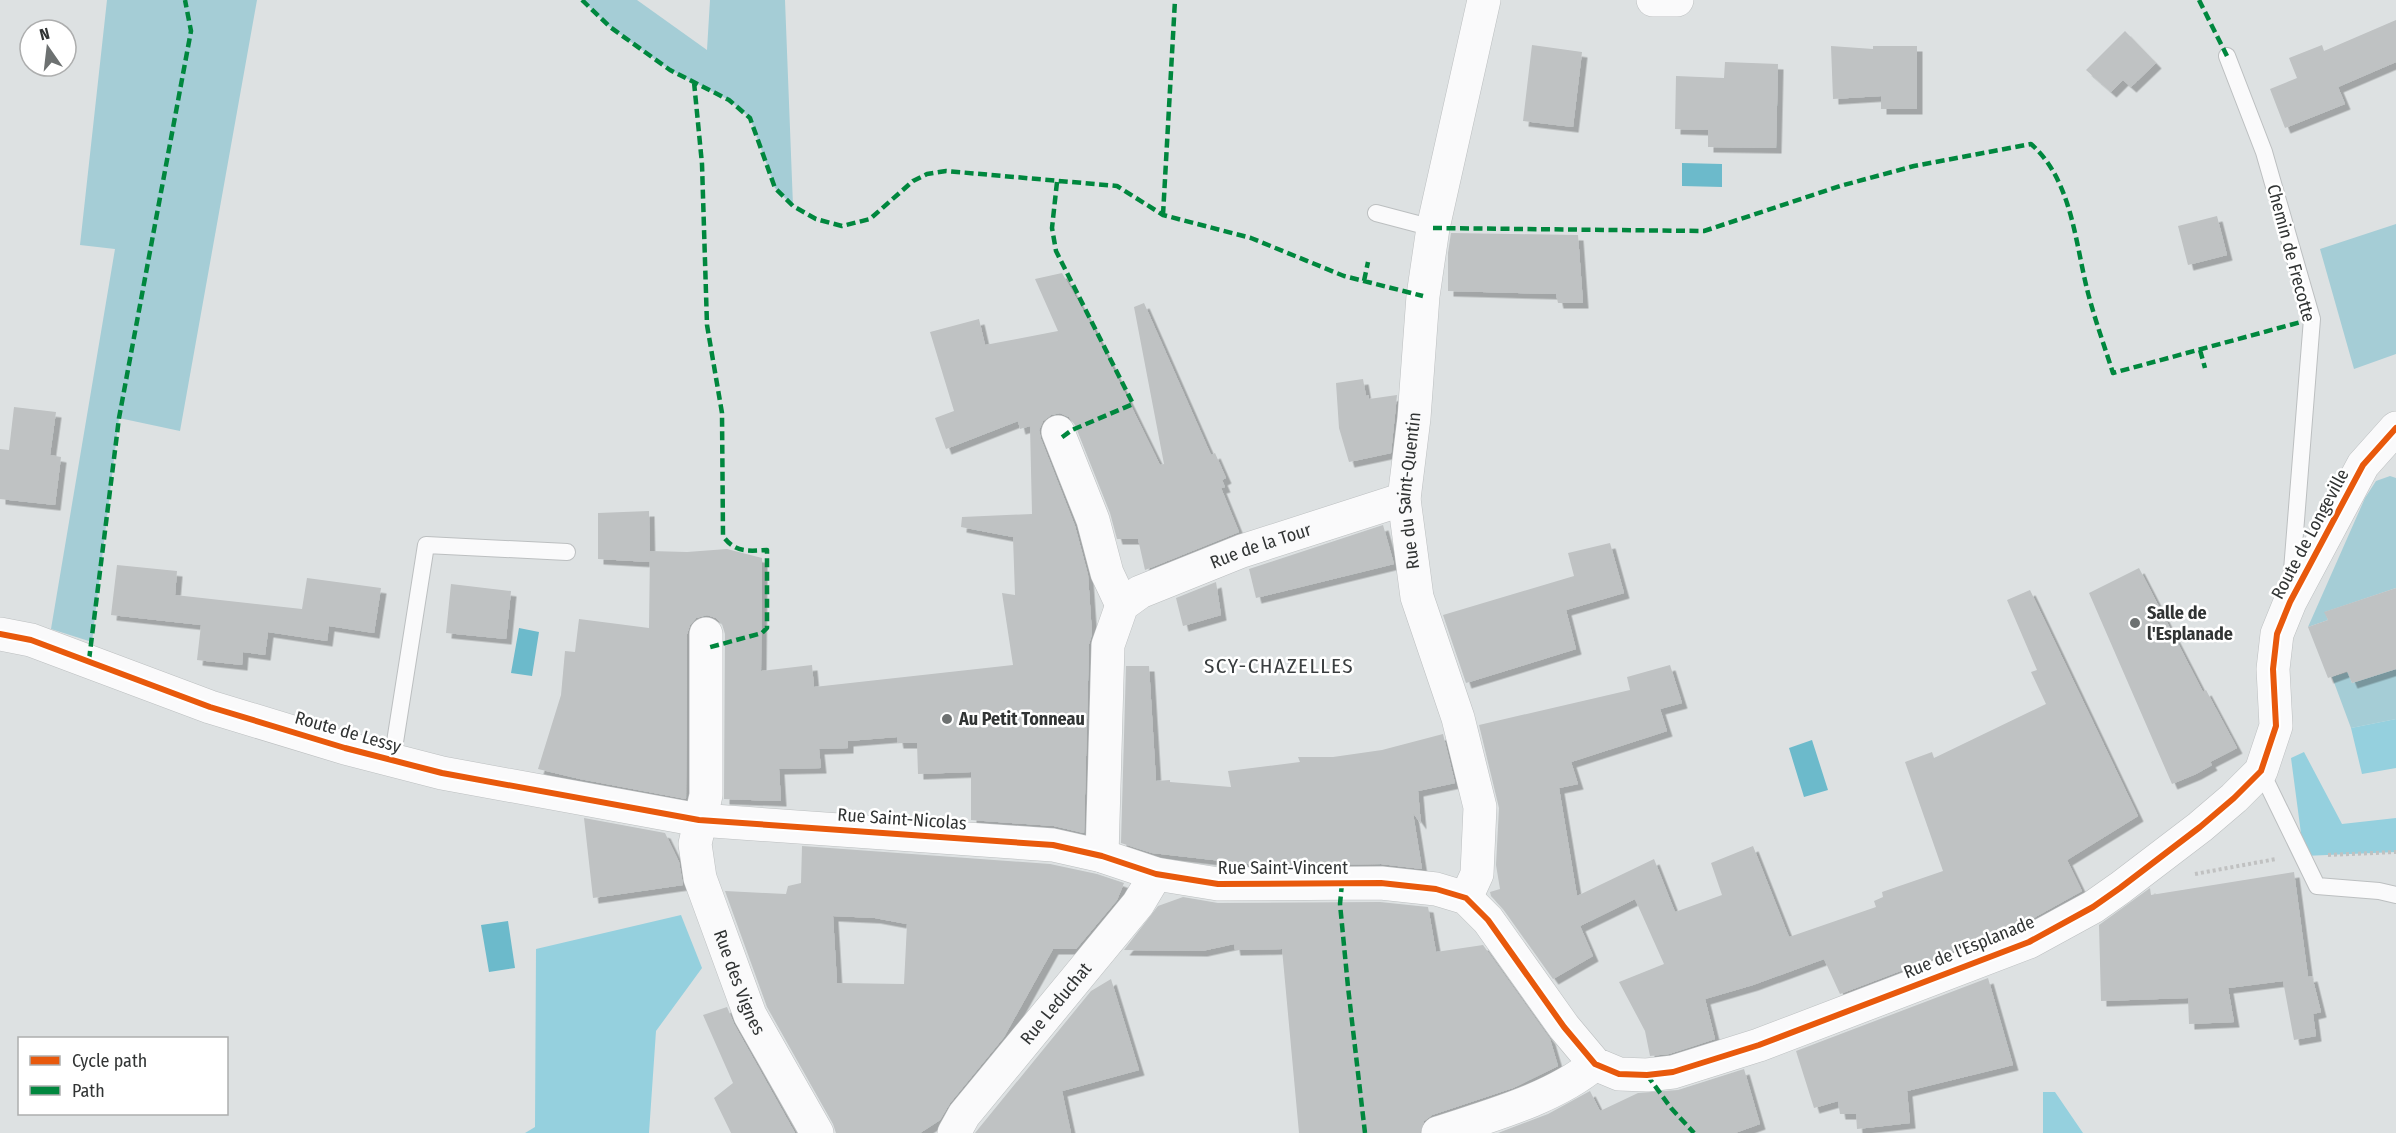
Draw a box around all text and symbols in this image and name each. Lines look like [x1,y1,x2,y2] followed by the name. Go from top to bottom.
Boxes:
[18,18,78,78] north arrow
[38,24,51,44] text: N
[2262,182,2320,324] street label: Chemin de Frecotte
[1393,411,1425,571] street label: Rue du Saint-Quentin
[2266,465,2354,603] street label: Route de Longeville
[1207,518,1315,574] street label: Rue de la Tour
[2147,602,2233,645] place label: Salle de l'Esplanade
[2128,616,2142,630] marker: Salle de l'Esplanade
[1204,653,1354,679] district label: SCY-CHAZELLES
[292,706,404,758] street label: Route de Lessy
[958,708,1085,730] place label: Au Petit Tonneau
[940,712,954,726] marker: Au Petit Tonneau
[837,804,968,835] street label: Rue Saint-Nicolas
[1218,857,1348,879] street label: Rue Saint-Vincent
[1900,911,2038,983] street label: Rue de l'Esplanade
[709,927,770,1039] street label: Rue des Vignes
[1016,958,1096,1049] street label: Rue Leduchat
[18,1037,228,1115] legend
[72,1050,147,1072] text: Cycle path
[72,1080,105,1102] text: Path

